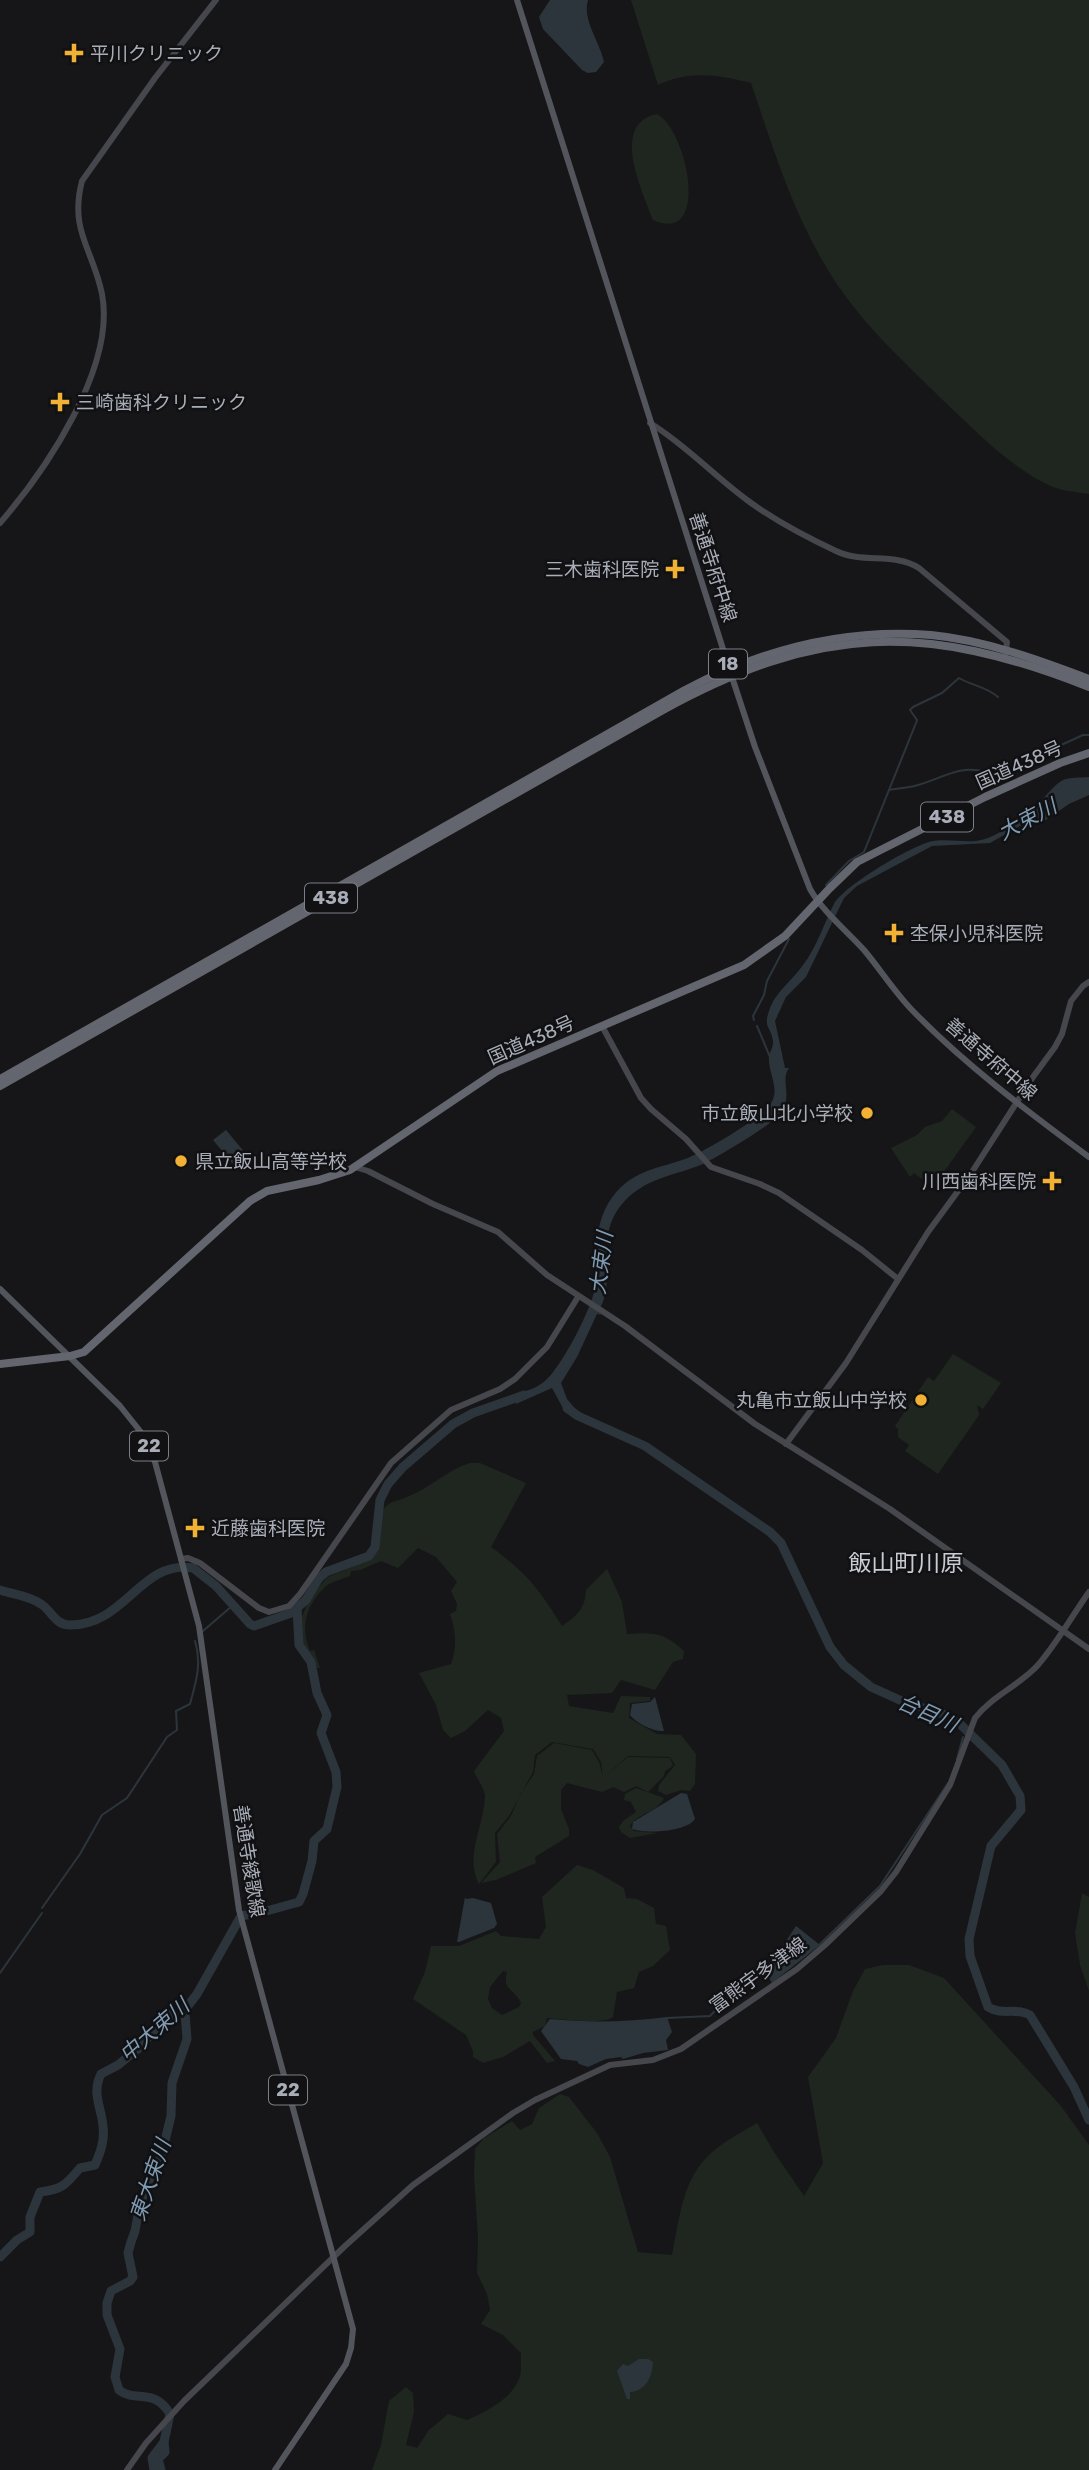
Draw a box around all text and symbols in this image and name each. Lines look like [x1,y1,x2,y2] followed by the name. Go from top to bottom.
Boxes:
[90,42,223,65] place label: 平川クリニック
[64,43,84,63] marker: 平川クリニック
[76,391,247,414] place label: 三崎歯科クリニック
[50,392,70,412] marker: 三崎歯科クリニック
[684,509,742,625] street label: 善通寺府中線
[545,558,659,581] place label: 三木歯科医院
[665,559,685,579] marker: 三木歯科医院
[709,650,747,678] road number: 18
[972,736,1066,794] street label: 国道438号
[993,792,1062,845] water label: 大束川
[921,802,973,832] road number: 438
[305,884,357,912] road number: 438
[910,922,1043,945] place label: 杢保小児科医院
[884,923,904,943] marker: 杢保小児科医院
[484,1011,578,1069] street label: 国道438号
[940,1013,1042,1105] street label: 善通寺府中線
[701,1102,853,1125] place label: 市立飯山北小学校
[859,1105,875,1121] marker: 市立飯山北小学校
[195,1150,347,1173] place label: 県立飯山高等学校
[173,1153,189,1169] marker: 県立飯山高等学校
[922,1170,1036,1193] place label: 川西歯科医院
[1042,1171,1062,1191] marker: 川西歯科医院
[585,1228,617,1296] water label: 大束川
[736,1389,907,1412] place label: 丸亀市立飯山中学校
[913,1392,929,1408] marker: 丸亀市立飯山中学校
[130,1432,168,1461] road number: 22
[211,1517,325,1540] place label: 近藤歯科医院
[185,1518,205,1538] marker: 近藤歯科医院
[849,1549,964,1577] district label: 飯山町川原
[894,1689,964,1738] water label: 台目川
[229,1803,269,1919] street label: 善通寺綾歌線
[705,1932,811,2018] street label: 富熊宇多津線
[114,1992,195,2067] water label: 中大束川
[269,2076,307,2104] road number: 22
[125,2134,176,2224] water label: 東大束川

